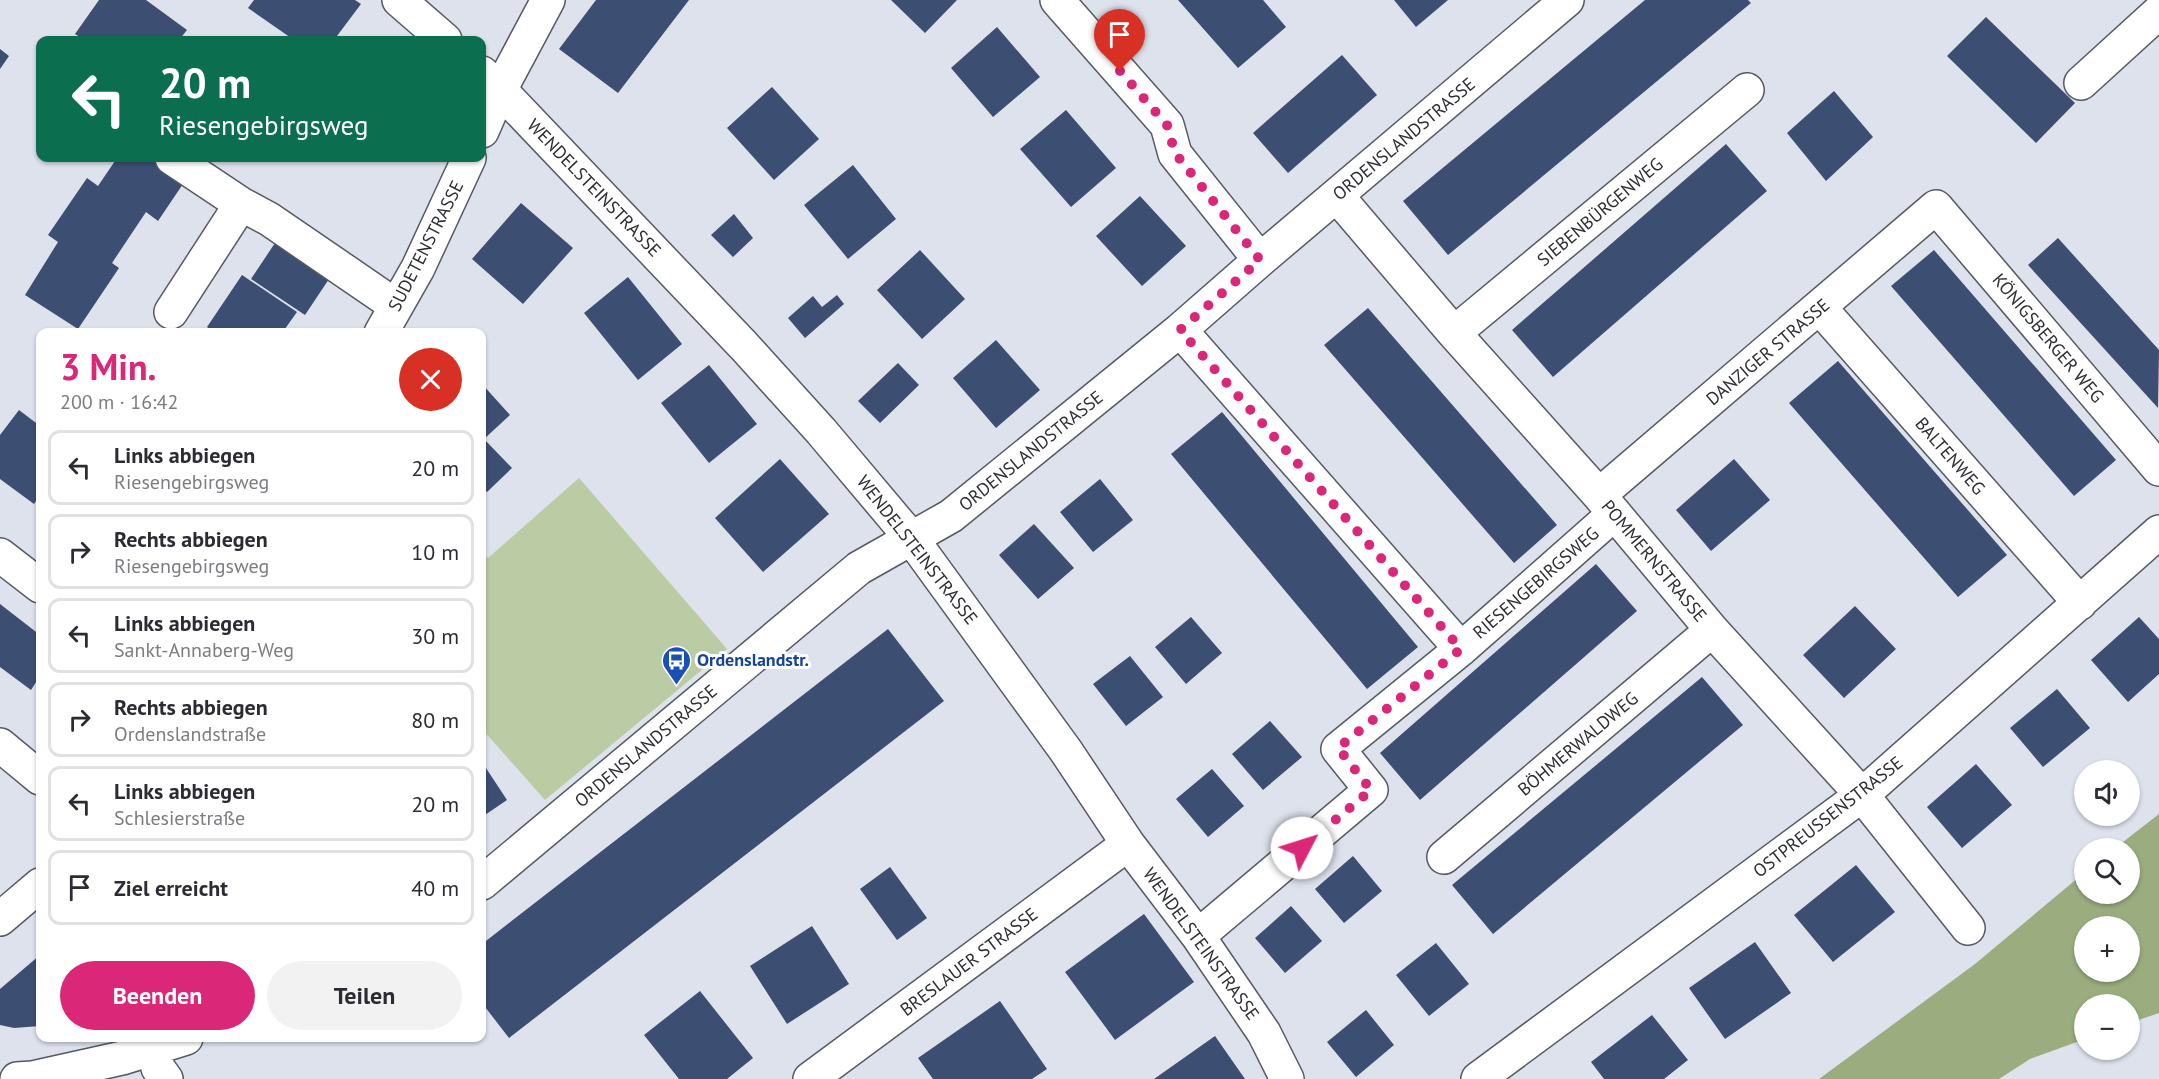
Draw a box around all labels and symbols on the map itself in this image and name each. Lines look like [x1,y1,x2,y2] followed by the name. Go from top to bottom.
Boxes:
[1094,9,1145,71] pin
[1328,72,1480,205] street label: ORDENSLANDSTRASSE
[523,114,666,261] street label: WENDELSTEINSTRASSE
[1532,152,1667,271] street label: SIEBENBÜRGENWEG
[383,177,468,315] street label: SUDETENSTRASSE
[1988,268,2109,407] street label: KÖNIGSBERGER WEG
[1701,293,1834,410] street label: DANZIGER STRASSE
[954,385,1107,516] street label: ORDENSLANDSTRASSE
[1910,412,1990,499] street label: BALTENWEG
[852,470,983,629] street label: WENDELSTEINSTRASSE
[1597,495,1712,626] street label: POMMERNSTRASSE
[1468,522,1603,644] street label: RIESENGEBIRGSWEG
[660,644,692,686] bus stop icon: Ordenslandstr.
[697,648,809,671] place label: Ordenslandstr.
[570,679,722,812] street label: ORDENSLANDSTRASSE
[1513,687,1643,801] street label: BÖHMERWALDWEG
[1748,751,1907,882] street label: OSTPREUSSENSTRASSE
[1270,816,1334,880] position arrow
[1138,863,1264,1025] street label: WENDELSTEINSTRASSE
[895,902,1042,1021] street label: BRESLAUER STRASSE

